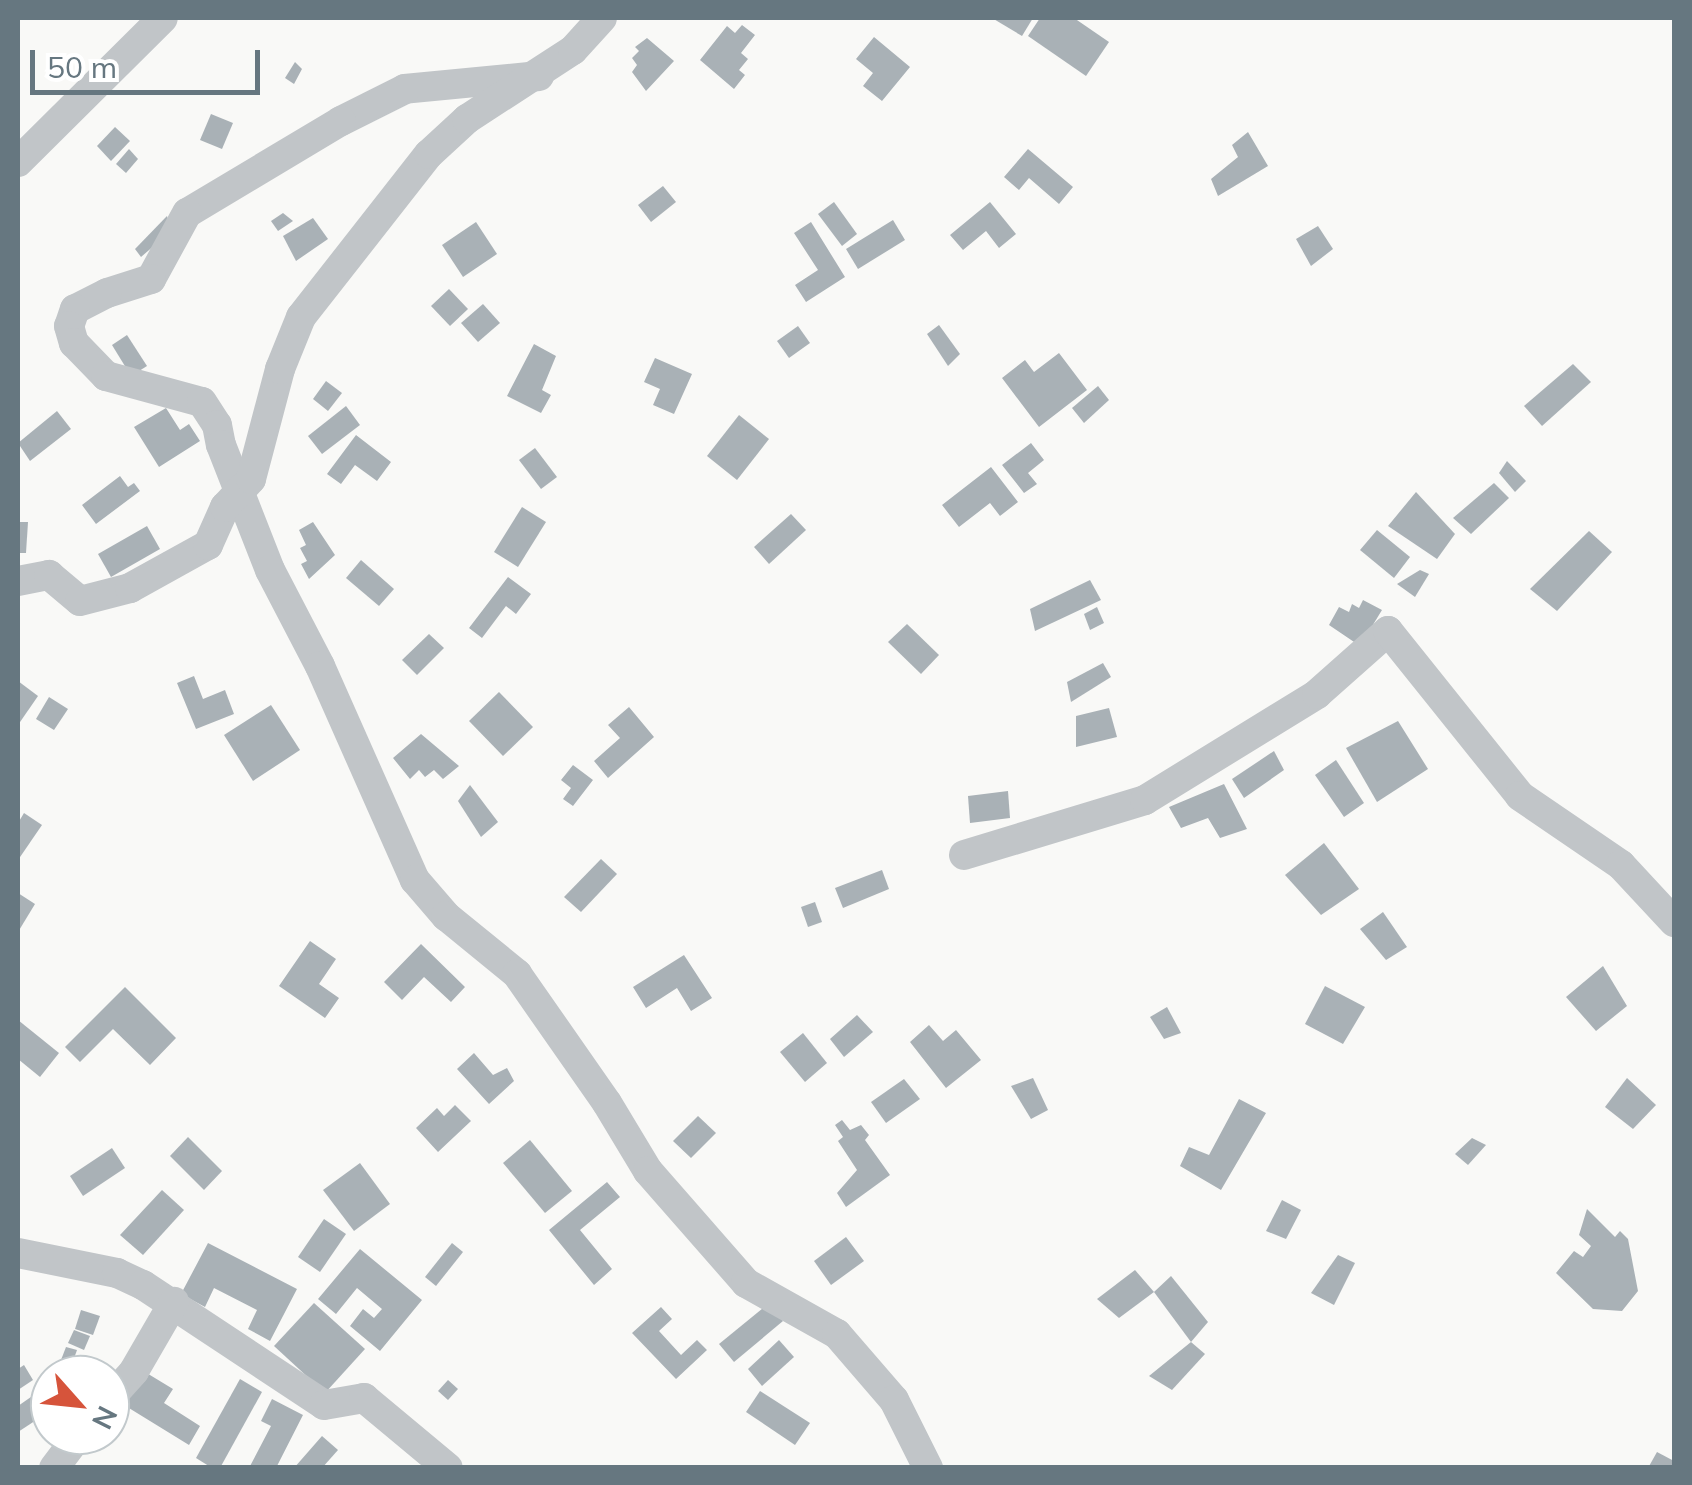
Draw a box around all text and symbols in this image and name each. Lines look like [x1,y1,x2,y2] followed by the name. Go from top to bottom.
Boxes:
[35,30,265,92] scale bar
[47,48,117,86] text: 50 m
[30,1355,130,1455] north arrow
[85,1401,126,1435] text: N

